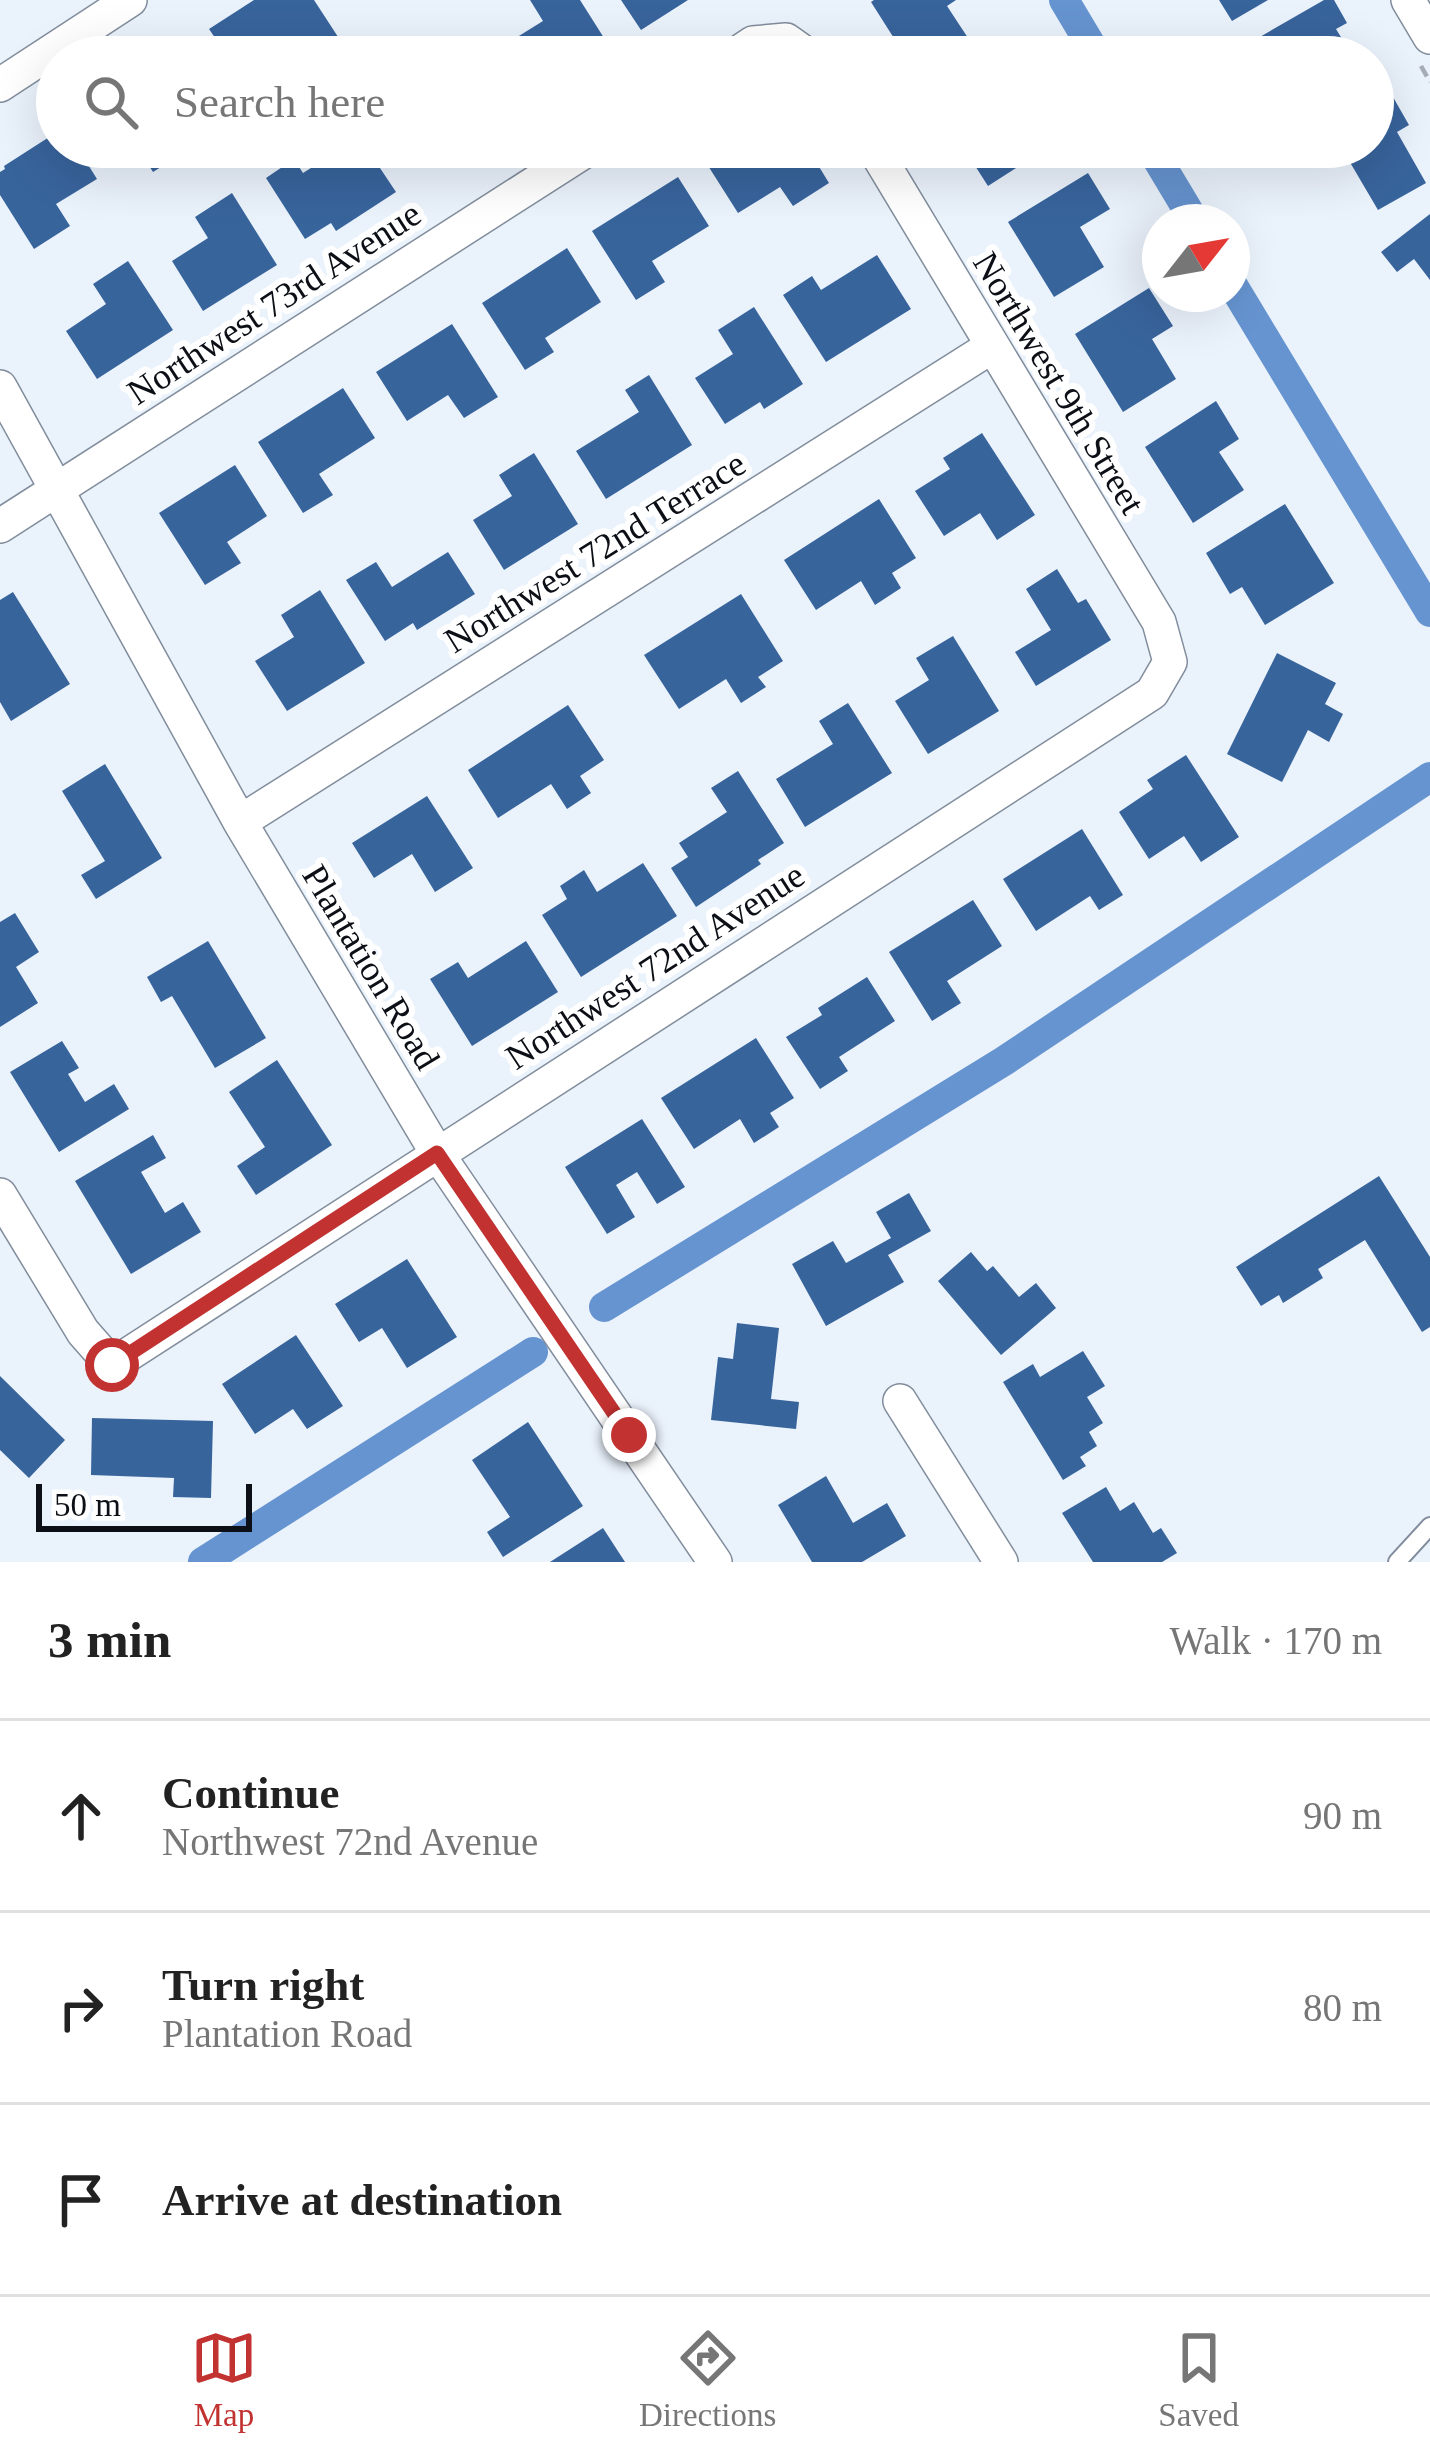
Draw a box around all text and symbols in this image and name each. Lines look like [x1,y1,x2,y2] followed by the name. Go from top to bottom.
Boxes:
[36,36,1394,168] search box
[78,69,144,135] icon: search
[174,77,385,127] text: Search here
[120,193,428,413] street label: Northwest 73rd Avenue
[1142,204,1250,312] north arrow
[965,245,1153,521] street label: Northwest 9th Street
[437,443,753,661] street label: Northwest 72nd Terrace
[498,855,812,1077] street label: Northwest 72nd Avenue
[294,858,448,1076] street label: Plantation Road
[85,1338,139,1392] route start
[602,1408,656,1462] route end
[36,1478,252,1531] scale bar
[54,1487,121,1523] text: 50 m
[48,1612,171,1668] text: 3 min
[1170,1619,1382,1662] text: Walk · 170 m
[162,1768,340,1818] text: Continue
[48,1783,114,1849] icon: ahead
[1303,1794,1382,1837] text: 90 m
[162,1820,538,1863] text: Northwest 72nd Avenue
[162,1960,364,2010] text: Turn right
[48,1975,114,2041] icon: right
[1303,1986,1382,2029] text: 80 m
[162,2012,412,2055] text: Plantation Road
[48,2167,114,2233] icon: arrive
[162,2175,562,2225] text: Arrive at destination
[191,2325,257,2434] tab: Map
[639,2325,776,2434] tab: Directions
[1158,2325,1239,2434] tab: Saved

